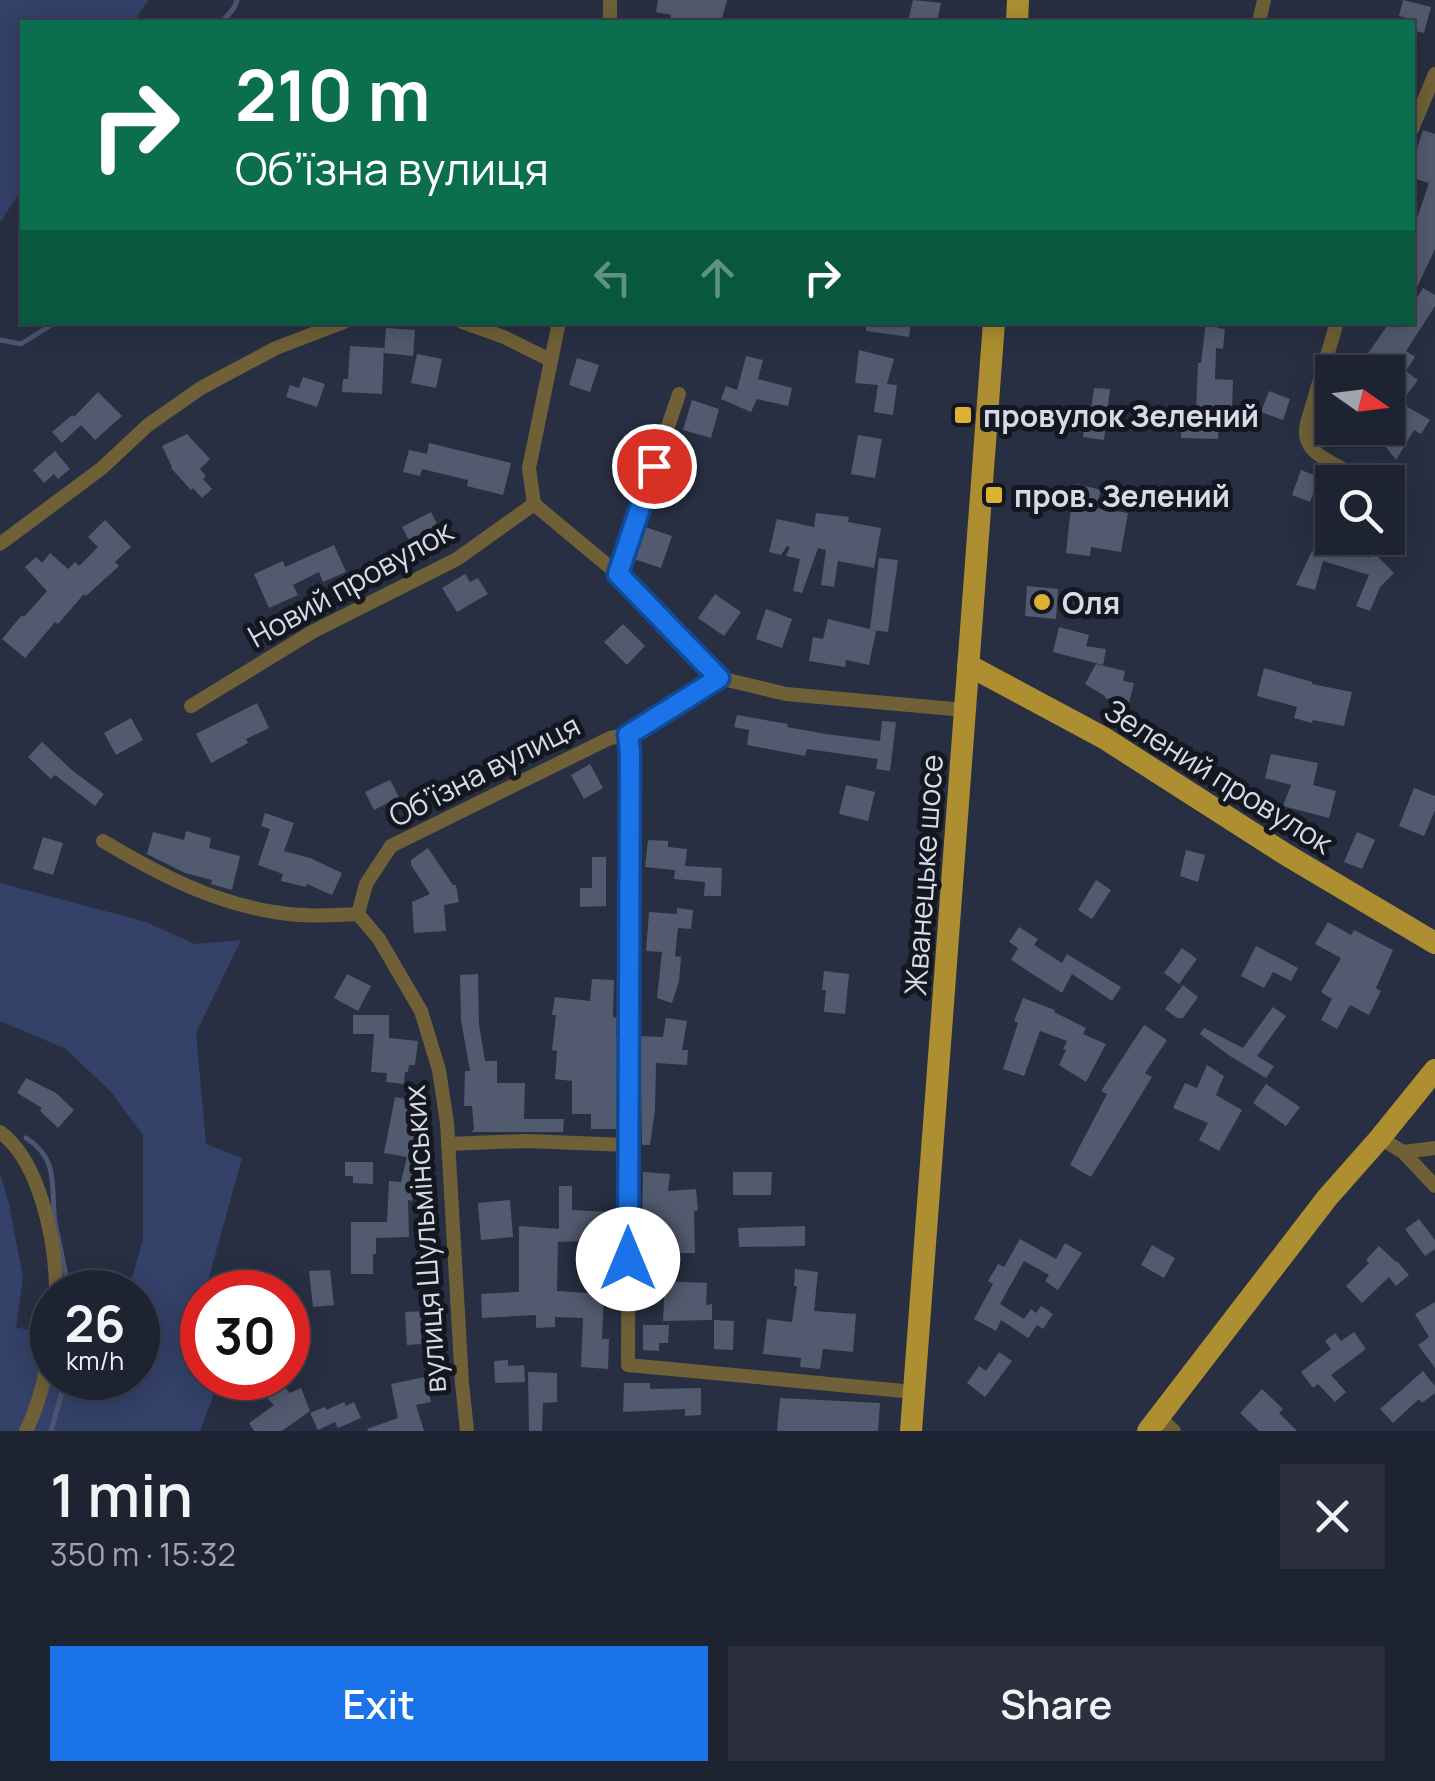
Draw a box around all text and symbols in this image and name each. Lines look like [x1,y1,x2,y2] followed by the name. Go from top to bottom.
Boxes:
[235,46,430,142] text: 210 m
[70,60,200,190] icon: right
[235,137,549,199] text: Обʼїзна вулиця
[585,250,640,305] icon: left
[690,250,745,305] icon: ahead
[795,250,850,305] icon: right
[1315,355,1405,445] north arrow
[1315,355,1405,555] map controls
[983,395,1259,436] place label: провулок Зелений
[952,404,974,426] marker: провулок Зелений
[612,424,697,509] pin
[627,439,682,494] icon: arrive
[1315,465,1405,555] button: search
[1014,475,1230,516] place label: пров. Зелений
[983,484,1005,506] marker: пров. Зелений
[240,509,461,656] street label: Новий провулок
[1062,582,1120,623] place label: Оля
[1031,591,1053,613] marker: Оля
[1097,689,1342,863] street label: Зелений провулок
[381,704,587,836] street label: Обʼїзна вулиця
[894,753,952,997] street label: Жванецьке шосе
[393,1084,455,1394] street label: вулиця Шульмінських
[576,1207,680,1311] position arrow
[180,1270,310,1400] speed limit sign: 30
[65,1289,125,1357] text: 26
[66,1343,124,1378] text: km/h
[50,1453,193,1535] text: 1 min
[1280,1464,1385,1569] button: close
[50,1532,236,1576] text: 350 m · 15:32
[50,1646,708,1761] button: Exit
[728,1646,1385,1761] button: Share

